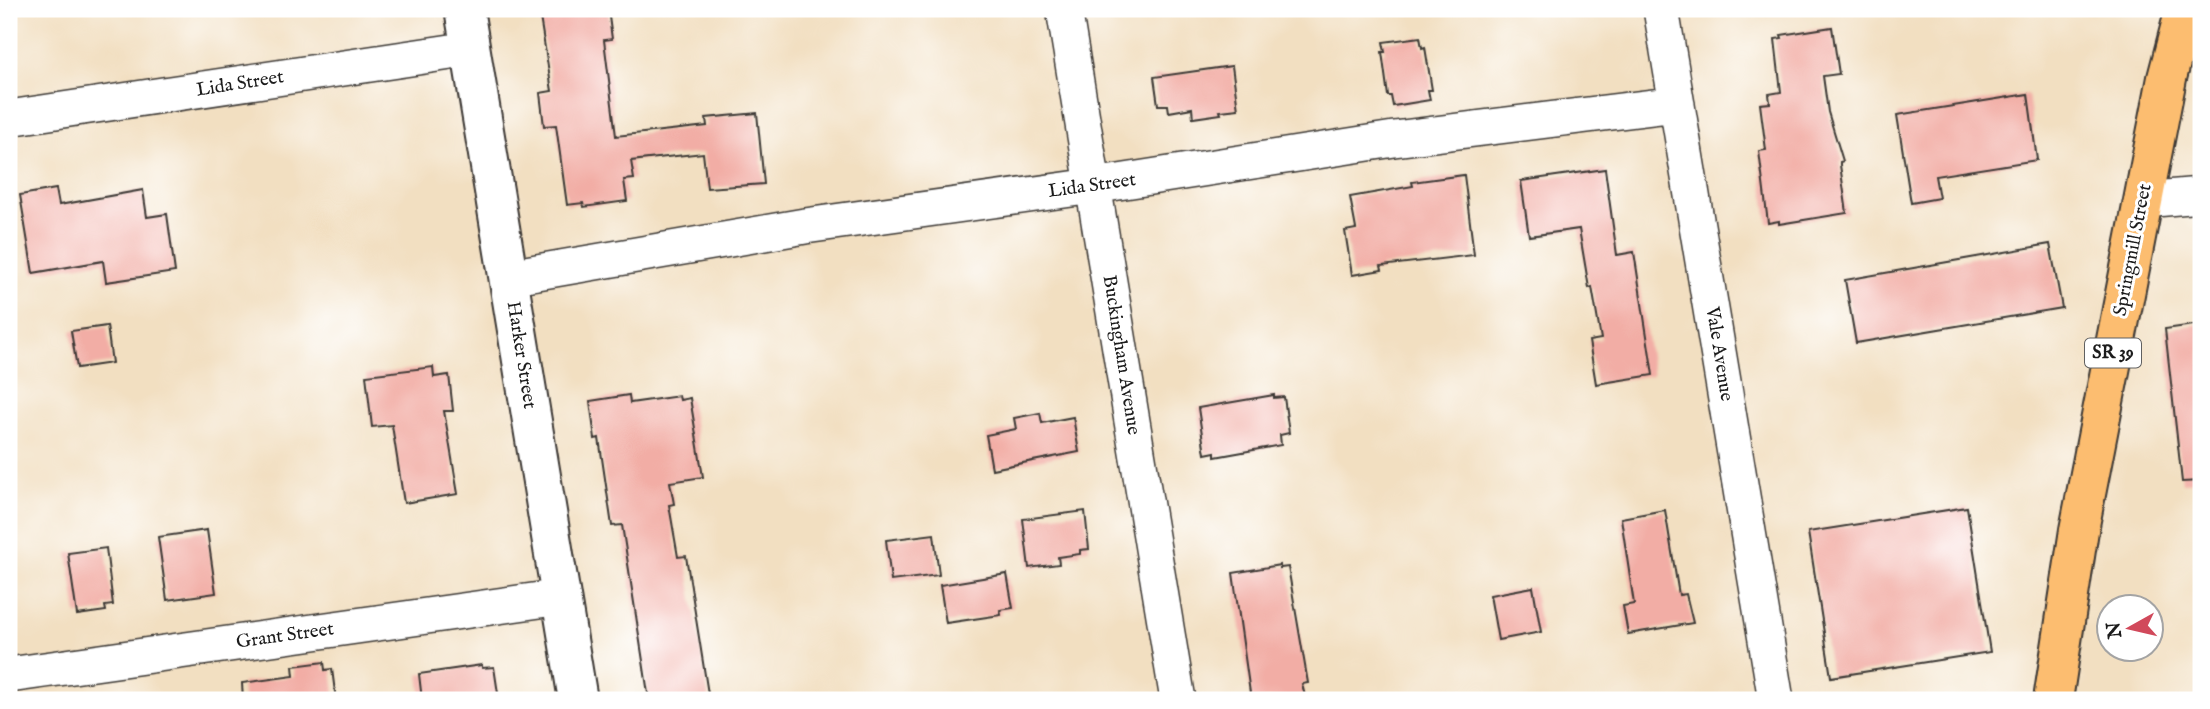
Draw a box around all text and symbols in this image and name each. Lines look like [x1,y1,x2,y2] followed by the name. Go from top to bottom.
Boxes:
[195,65,286,103] street label: Lida Street
[1047,168,1138,204] street label: Lida Street
[2108,181,2158,318] street label: Springmill Street
[1097,273,1146,437] street label: Buckingham Avenue
[501,300,541,411] street label: Harker Street
[1700,304,1738,403] street label: Vale Avenue
[2085,338,2141,368] road number: SR 39
[2094,594,2164,664] north arrow
[235,617,336,655] street label: Grant Street
[2102,620,2128,641] text: N

